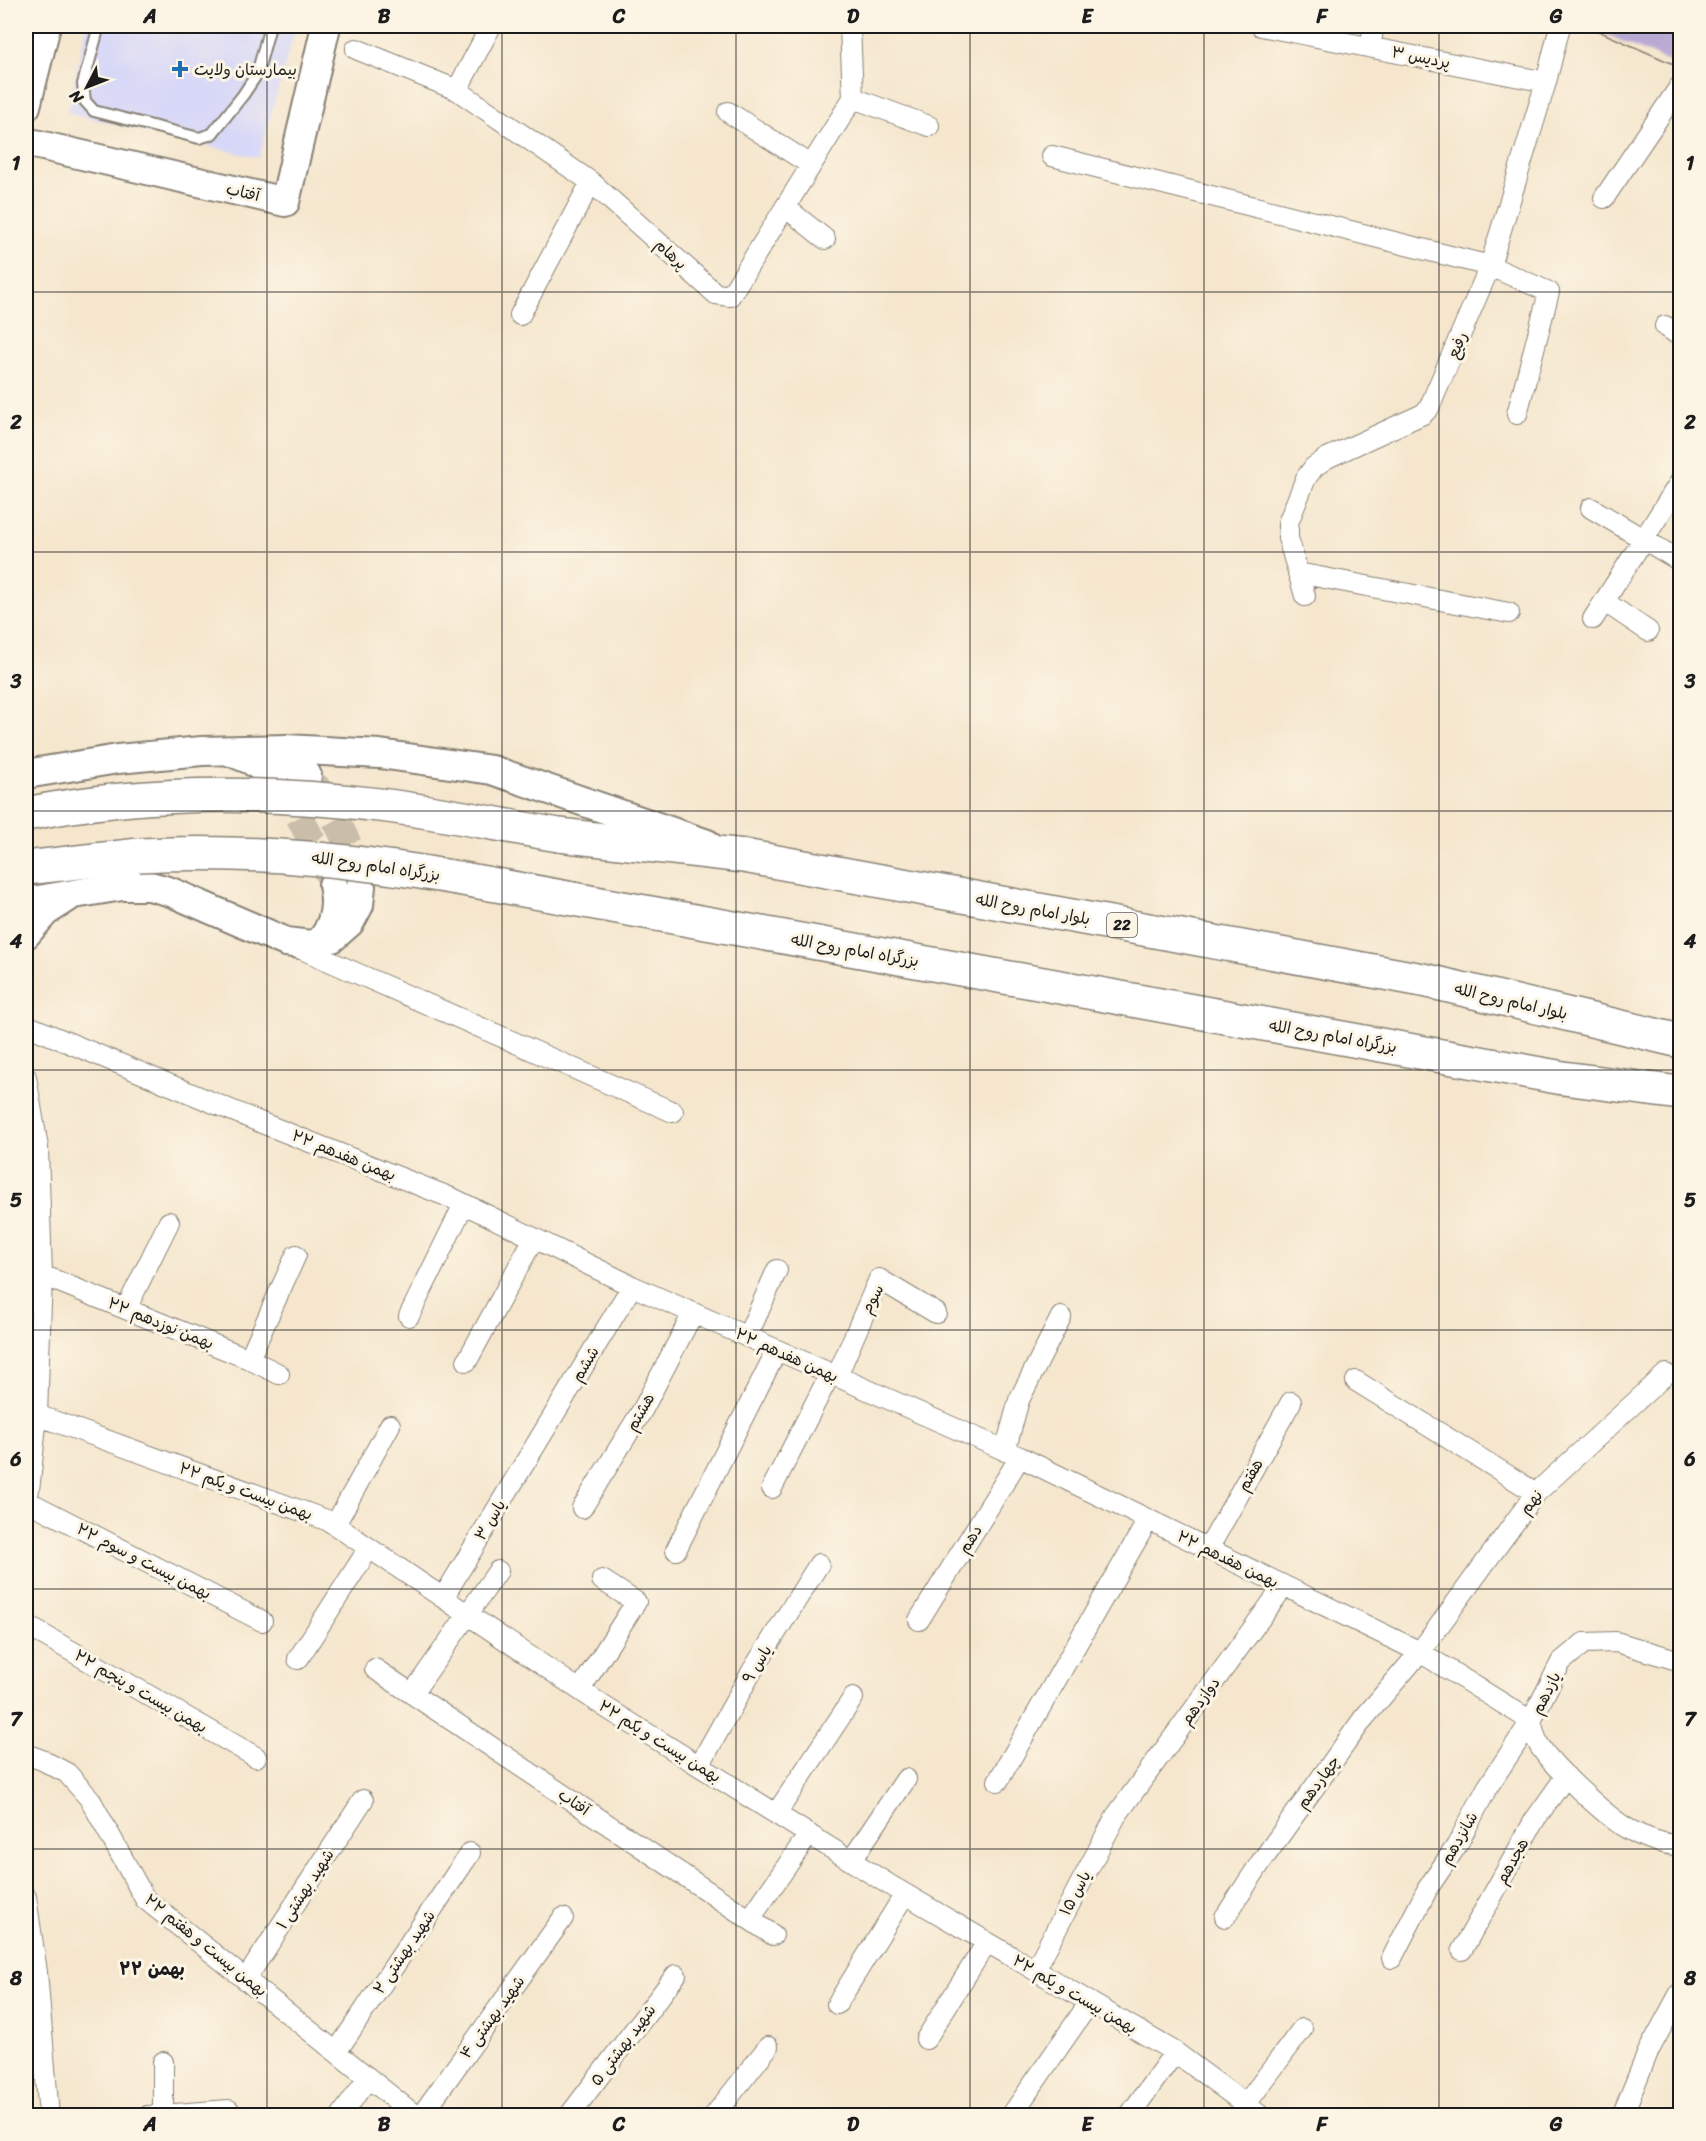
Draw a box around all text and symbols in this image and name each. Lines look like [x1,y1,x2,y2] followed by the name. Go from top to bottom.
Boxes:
[142,0,157,34] text: A
[378,0,391,34] text: B
[612,0,626,34] text: C
[847,0,860,34] text: D
[1081,0,1094,34] text: E
[1316,0,1329,34] text: F
[1549,0,1563,34] text: G
[1389,37,1453,77] street label: پردیس ۳
[194,55,297,84] place label: بیمارستان ولایت
[57,57,117,117] north arrow
[171,60,189,78] marker: بیمارستان ولایت
[61,82,91,111] text: N
[12,146,21,181] text: 1
[1686,146,1695,181] text: 1
[223,174,264,210] street label: آفتاب
[648,231,694,277] street label: پرهام
[1438,327,1476,363] street label: رفیع
[9,405,22,440] text: 2
[1683,405,1696,440] text: 2
[10,664,22,699] text: 3
[1684,664,1696,699] text: 3
[310,843,442,889] street label: بزرگراه امام روح الله
[974,885,1092,933] street label: بلوار امام روح الله
[1107,913,1137,937] road number: 22
[9,924,23,959] text: 4
[789,924,921,976] street label: بزرگراه امام روح الله
[1683,924,1697,959] text: 4
[1451,974,1571,1028] street label: بلوار امام روح الله
[1267,1010,1399,1062] street label: بزرگراه امام روح الله
[287,1121,401,1189] street label: ۲۲ بهمن هفدهم
[10,1183,22,1218] text: 5
[1684,1183,1696,1218] text: 5
[852,1279,892,1319] street label: سوم
[103,1288,219,1358] street label: ۲۲ بهمن نوزدهم
[731,1319,843,1391] street label: ۲۲ بهمن هفدهم
[563,1340,607,1388] street label: ششم
[617,1387,663,1437] street label: هشتم
[9,1442,22,1477] text: 6
[1683,1442,1696,1477] text: 6
[175,1453,317,1529] street label: ۲۲ بهمن بیست و یکم
[1229,1453,1271,1497] street label: هفتم
[1512,1483,1550,1521] street label: نهم
[466,1494,514,1546] street label: یاس ۳
[71,1514,217,1608] street label: ۲۲ بهمن بیست و سوم
[950,1518,990,1560] street label: دهم
[1172,1522,1284,1596] street label: ۲۲ بهمن هفدهم
[734,1639,780,1689] street label: یاس ۹
[69,1641,213,1741] street label: ۲۲ بهمن بیست و پنجم
[1523,1666,1569,1720] street label: یازدهم
[1172,1670,1228,1732] street label: دوازدهم
[593,1691,727,1791] street label: ۲۲ بهمن بیست و یکم
[10,1702,23,1737] text: 7
[1684,1702,1697,1737] text: 7
[1288,1749,1348,1815] street label: چهاردهم
[552,1781,597,1824] street label: آفتاب
[1432,1806,1486,1870] street label: شانزدهم
[1487,1832,1537,1890] street label: هجدهم
[268,1843,342,1935] street label: شهید بهشتی ۱
[1051,1865,1099,1921] street label: یاس ۱۵
[141,1890,271,2000] street label: ۲۲ بهمن بیست و هفتم
[365,1904,443,2000] street label: شهید بهشتی ۲
[1007,1946,1143,2042] street label: ۲۲ بهمن بیست و یکم
[119,1958,185,1980] district label: ۲۲ بهمن
[9,1961,23,1996] text: 8
[1683,1961,1697,1996] text: 8
[452,1969,532,2065] street label: شهید بهشتی ۴
[582,1998,664,2092] street label: شهید بهشتی ۵
[142,2107,157,2141] text: A
[378,2107,391,2141] text: B
[612,2107,626,2141] text: C
[847,2107,860,2141] text: D
[1081,2107,1094,2141] text: E
[1316,2107,1329,2141] text: F
[1549,2107,1563,2141] text: G

